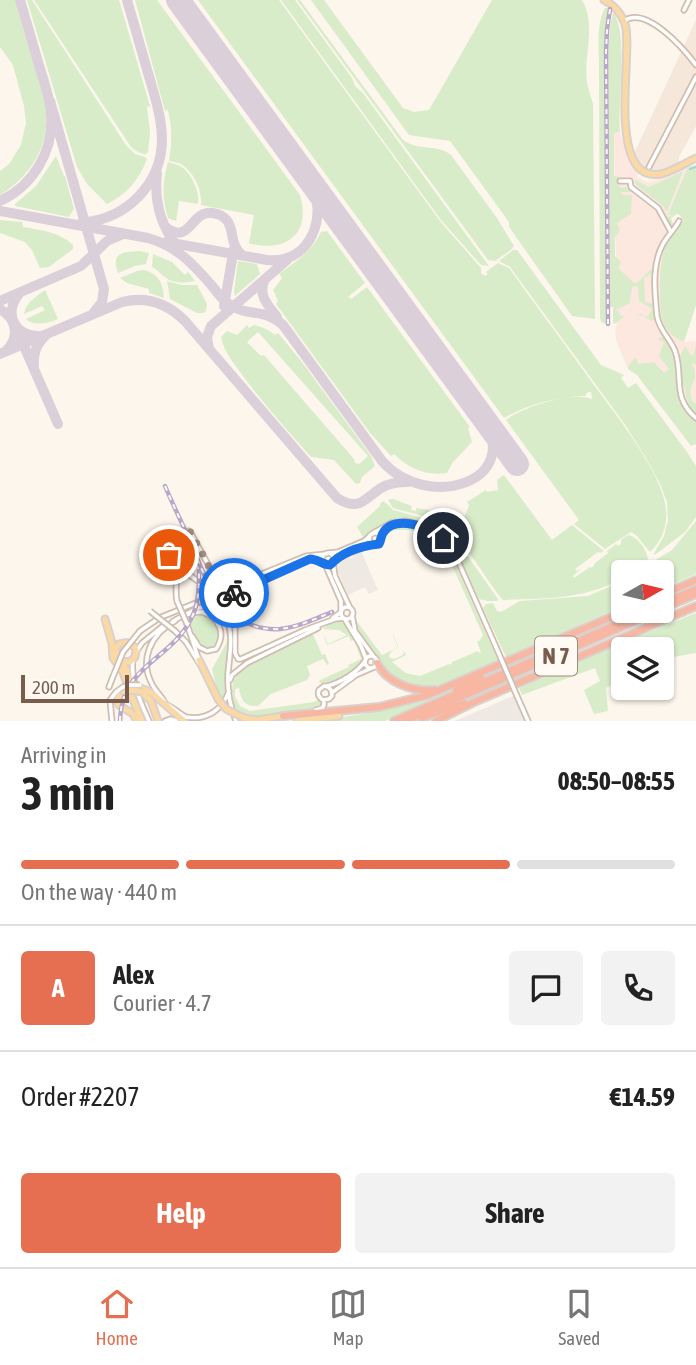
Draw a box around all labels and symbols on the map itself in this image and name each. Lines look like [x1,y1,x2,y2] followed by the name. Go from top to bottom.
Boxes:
[413,508,473,568] pin
[139,525,199,585] pin
[199,558,269,628] courier
[611,560,674,623] north arrow
[535,636,577,676] road number: N 7
[21,672,130,704] scale bar

